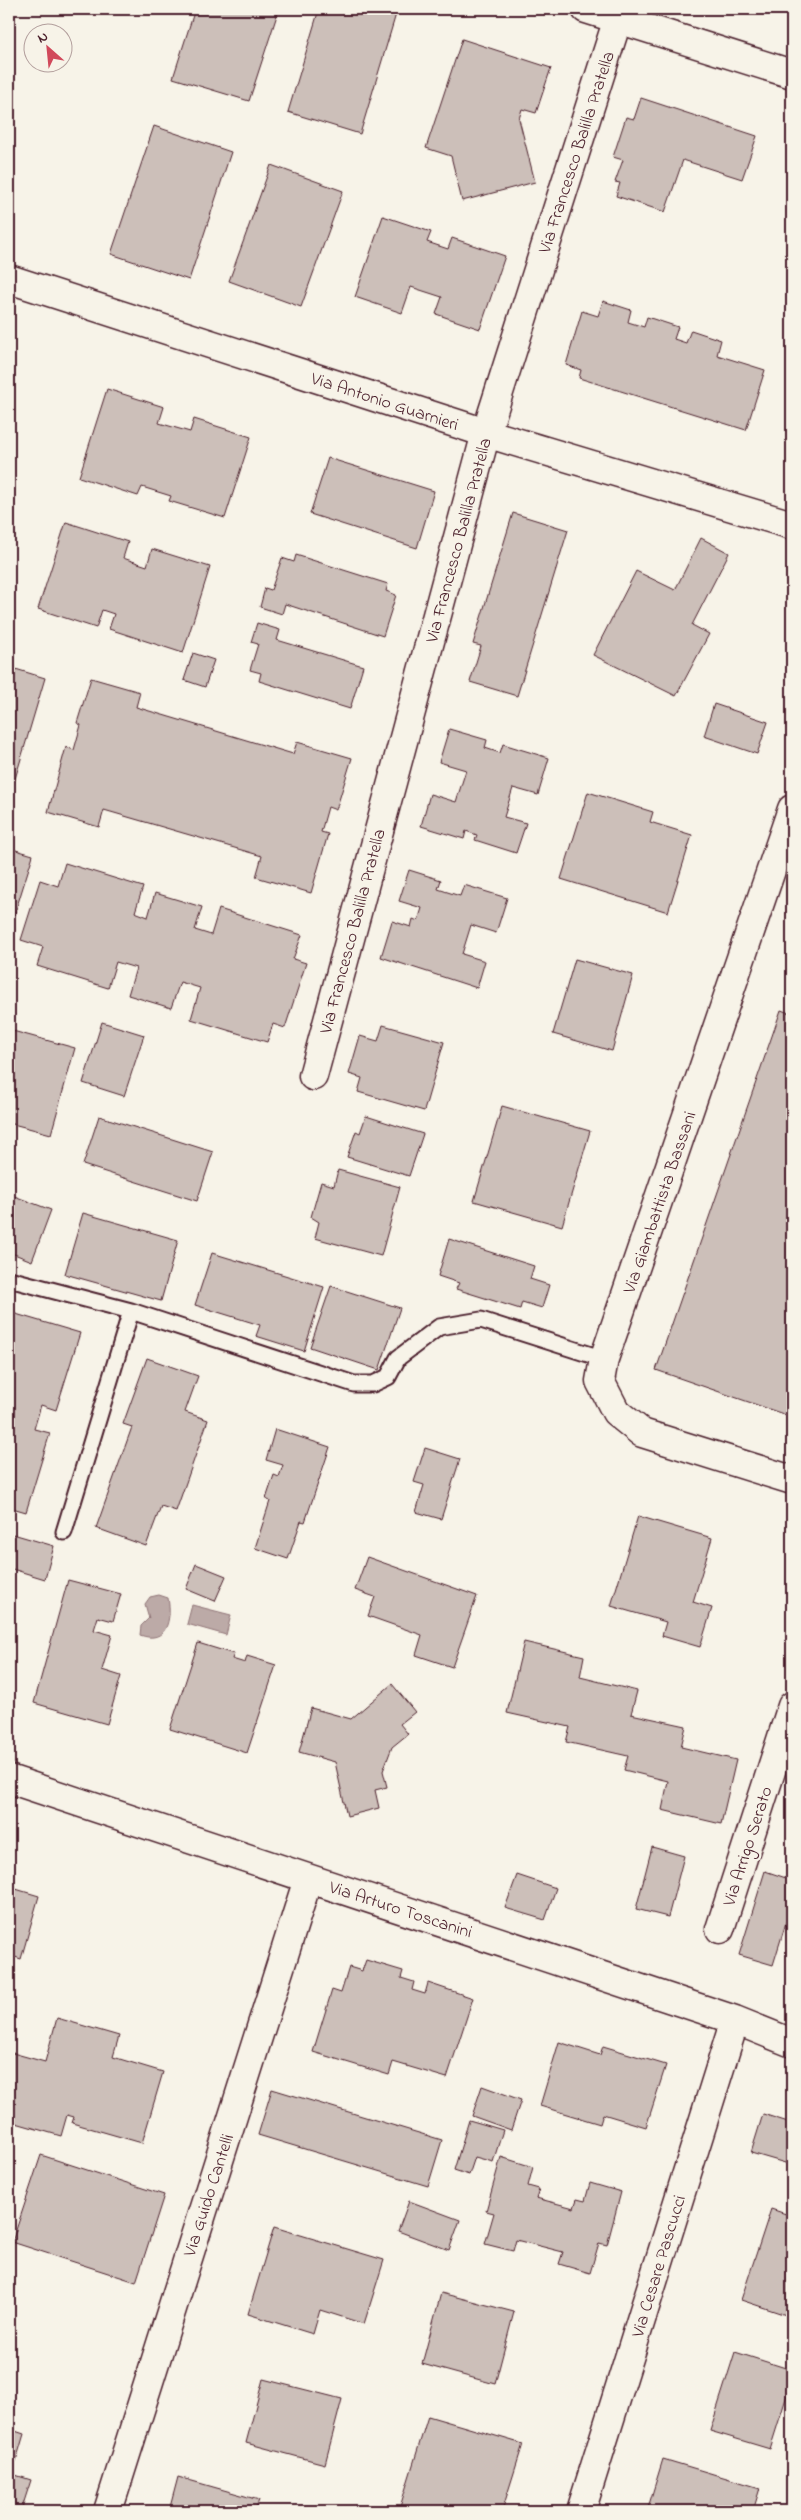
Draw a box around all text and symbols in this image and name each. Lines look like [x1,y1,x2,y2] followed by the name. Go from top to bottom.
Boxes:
[22,22,72,72] north arrow
[34,26,52,49] text: N
[533,48,623,258] street label: Via Francesco Balilla Pratella
[306,366,462,439] street label: Via Antonio Guarnieri
[420,435,500,647] street label: Via Francesco Balilla Pratella
[314,826,394,1038] street label: Via Francesco Balilla Pratella
[617,1108,704,1298] street label: Via Giambattista Bassani
[717,1783,781,1911] street label: Via Arrigo Serato
[324,1875,475,1946] street label: Via Arturo Toscanini
[178,2131,242,2261] street label: Via Guido Cantelli
[626,2192,694,2342] street label: Via Cesare Pascucci

